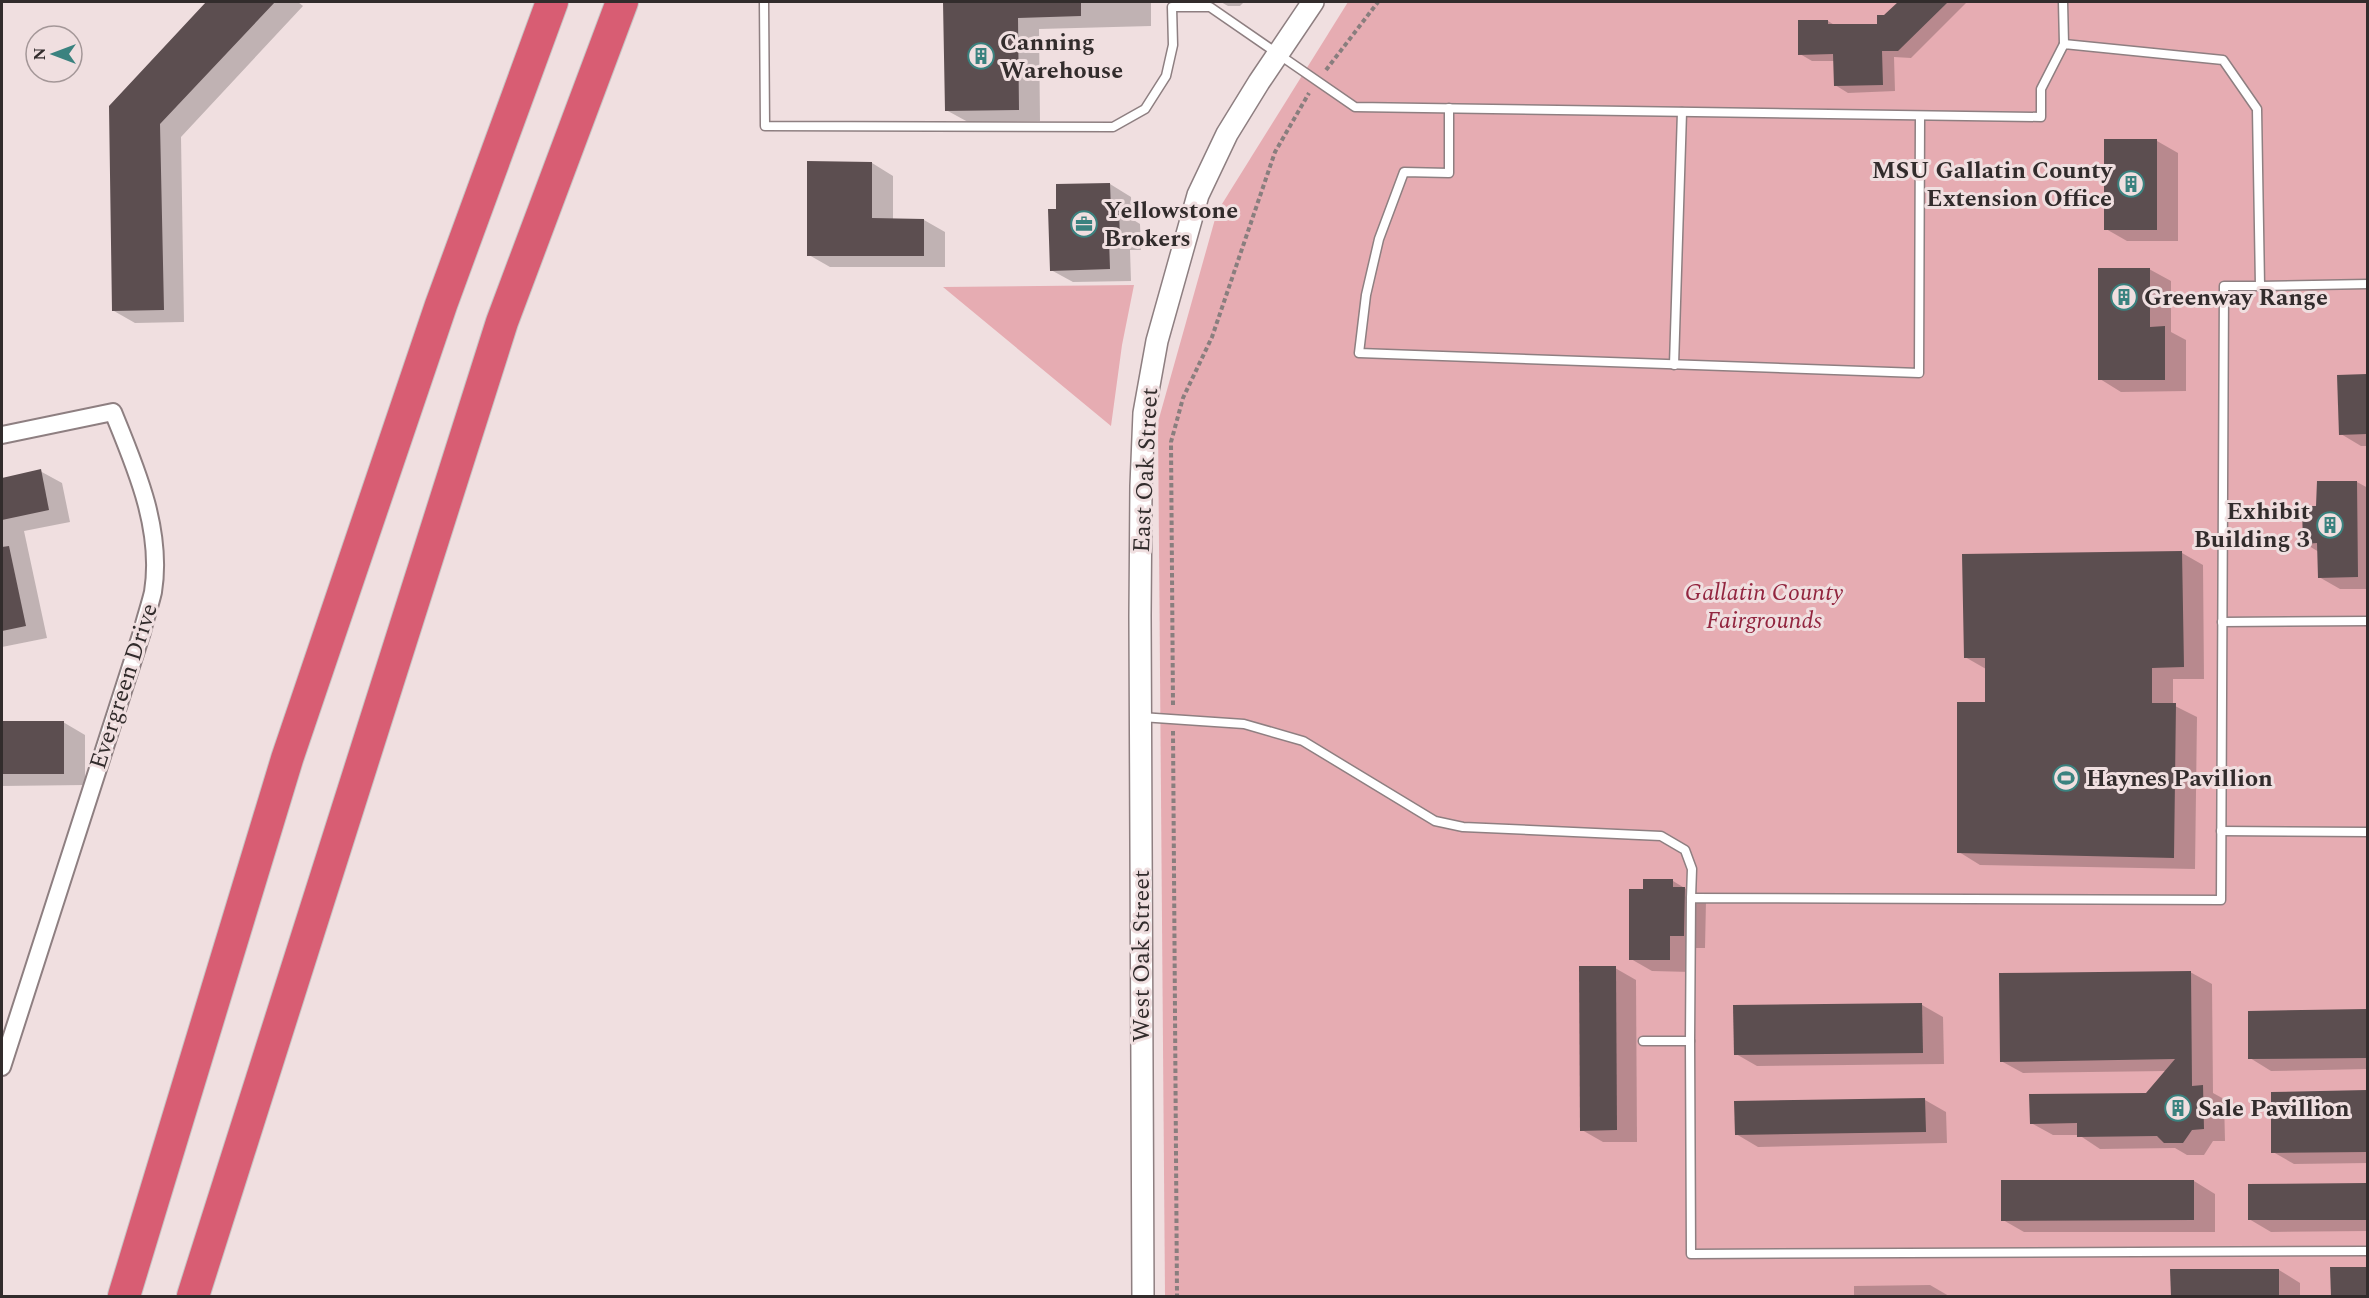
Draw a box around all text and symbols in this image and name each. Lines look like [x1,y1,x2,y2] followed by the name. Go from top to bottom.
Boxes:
[24,24,84,84] north arrow
[1000,25,1123,89] place label: Canning Warehouse
[966,41,996,71] building icon: Canning Warehouse
[28,47,52,61] text: N
[1872,153,2114,217] place label: MSU Gallatin County Extension Office
[2116,169,2146,199] building icon: MSU Gallatin County Extension Office
[1104,193,1238,257] place label: Yellowstone Brokers
[1069,209,1099,239] office icon: Yellowstone Brokers
[2144,280,2328,316] place label: Greenway Range
[2109,282,2139,312] building icon: Greenway Range
[1124,387,1168,554] street label: East Oak Street
[2194,494,2310,558] place label: Exhibit Building 3
[2315,510,2345,540] building icon: Exhibit Building 3
[1685,575,1844,639] park label: Gallatin County Fairgrounds
[80,599,168,774] street label: Evergreen Drive
[2086,761,2273,797] place label: Haynes Pavillion
[2051,763,2081,793] sports icon: Haynes Pavillion
[1124,870,1160,1042] street label: West Oak Street
[2198,1091,2350,1127] place label: Sale Pavillion
[2163,1093,2193,1123] building icon: Sale Pavillion

